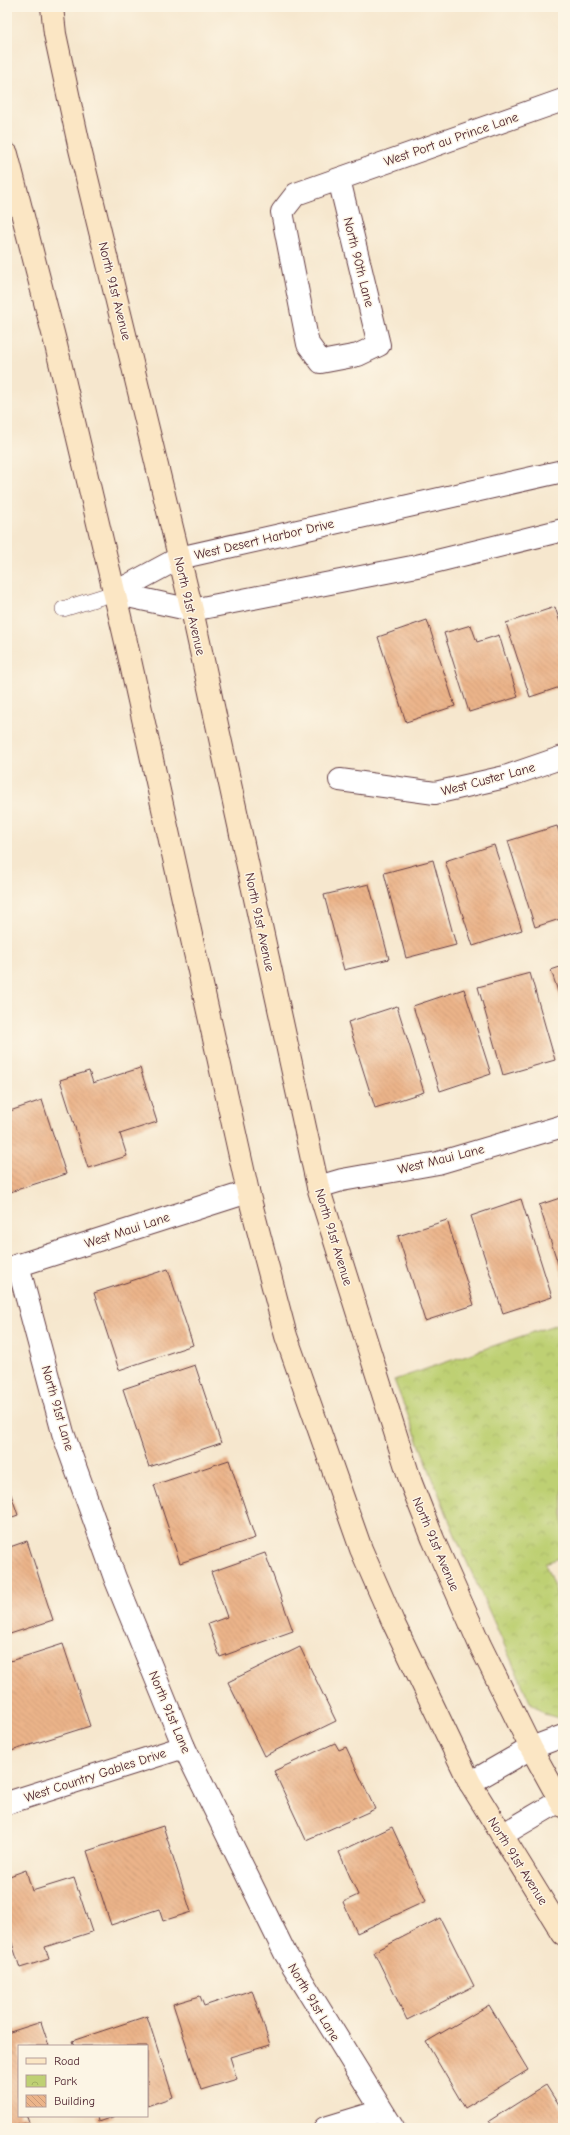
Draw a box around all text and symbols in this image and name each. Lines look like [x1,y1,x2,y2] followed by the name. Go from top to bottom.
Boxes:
[382,109,521,169] street label: West Port au Prince Lane
[341,215,378,309] street label: North 90th Lane
[96,240,135,342] street label: North 91st Avenue
[193,516,336,562] street label: West Desert Harbor Drive
[171,555,209,657] street label: North 91st Avenue
[439,759,537,799] street label: West Custer Lane
[242,871,278,973] street label: North 91st Avenue
[396,1141,486,1177] street label: West Maui Lane
[312,1187,356,1288] street label: North 91st Avenue
[83,1209,172,1251] street label: West Maui Lane
[39,1364,77,1453] street label: North 91st Lane
[409,1495,463,1594] street label: North 91st Avenue
[146,1669,194,1756] street label: North 91st Lane
[22,1745,168,1805] street label: West Country Gables Drive
[485,1814,551,1908] street label: North 91st Avenue
[285,1960,343,2044] street label: North 91st Lane
[18,2045,148,2117] legend
[54,2054,80,2068] text: Road
[54,2074,77,2088] text: Park
[54,2094,95,2108] text: Building

